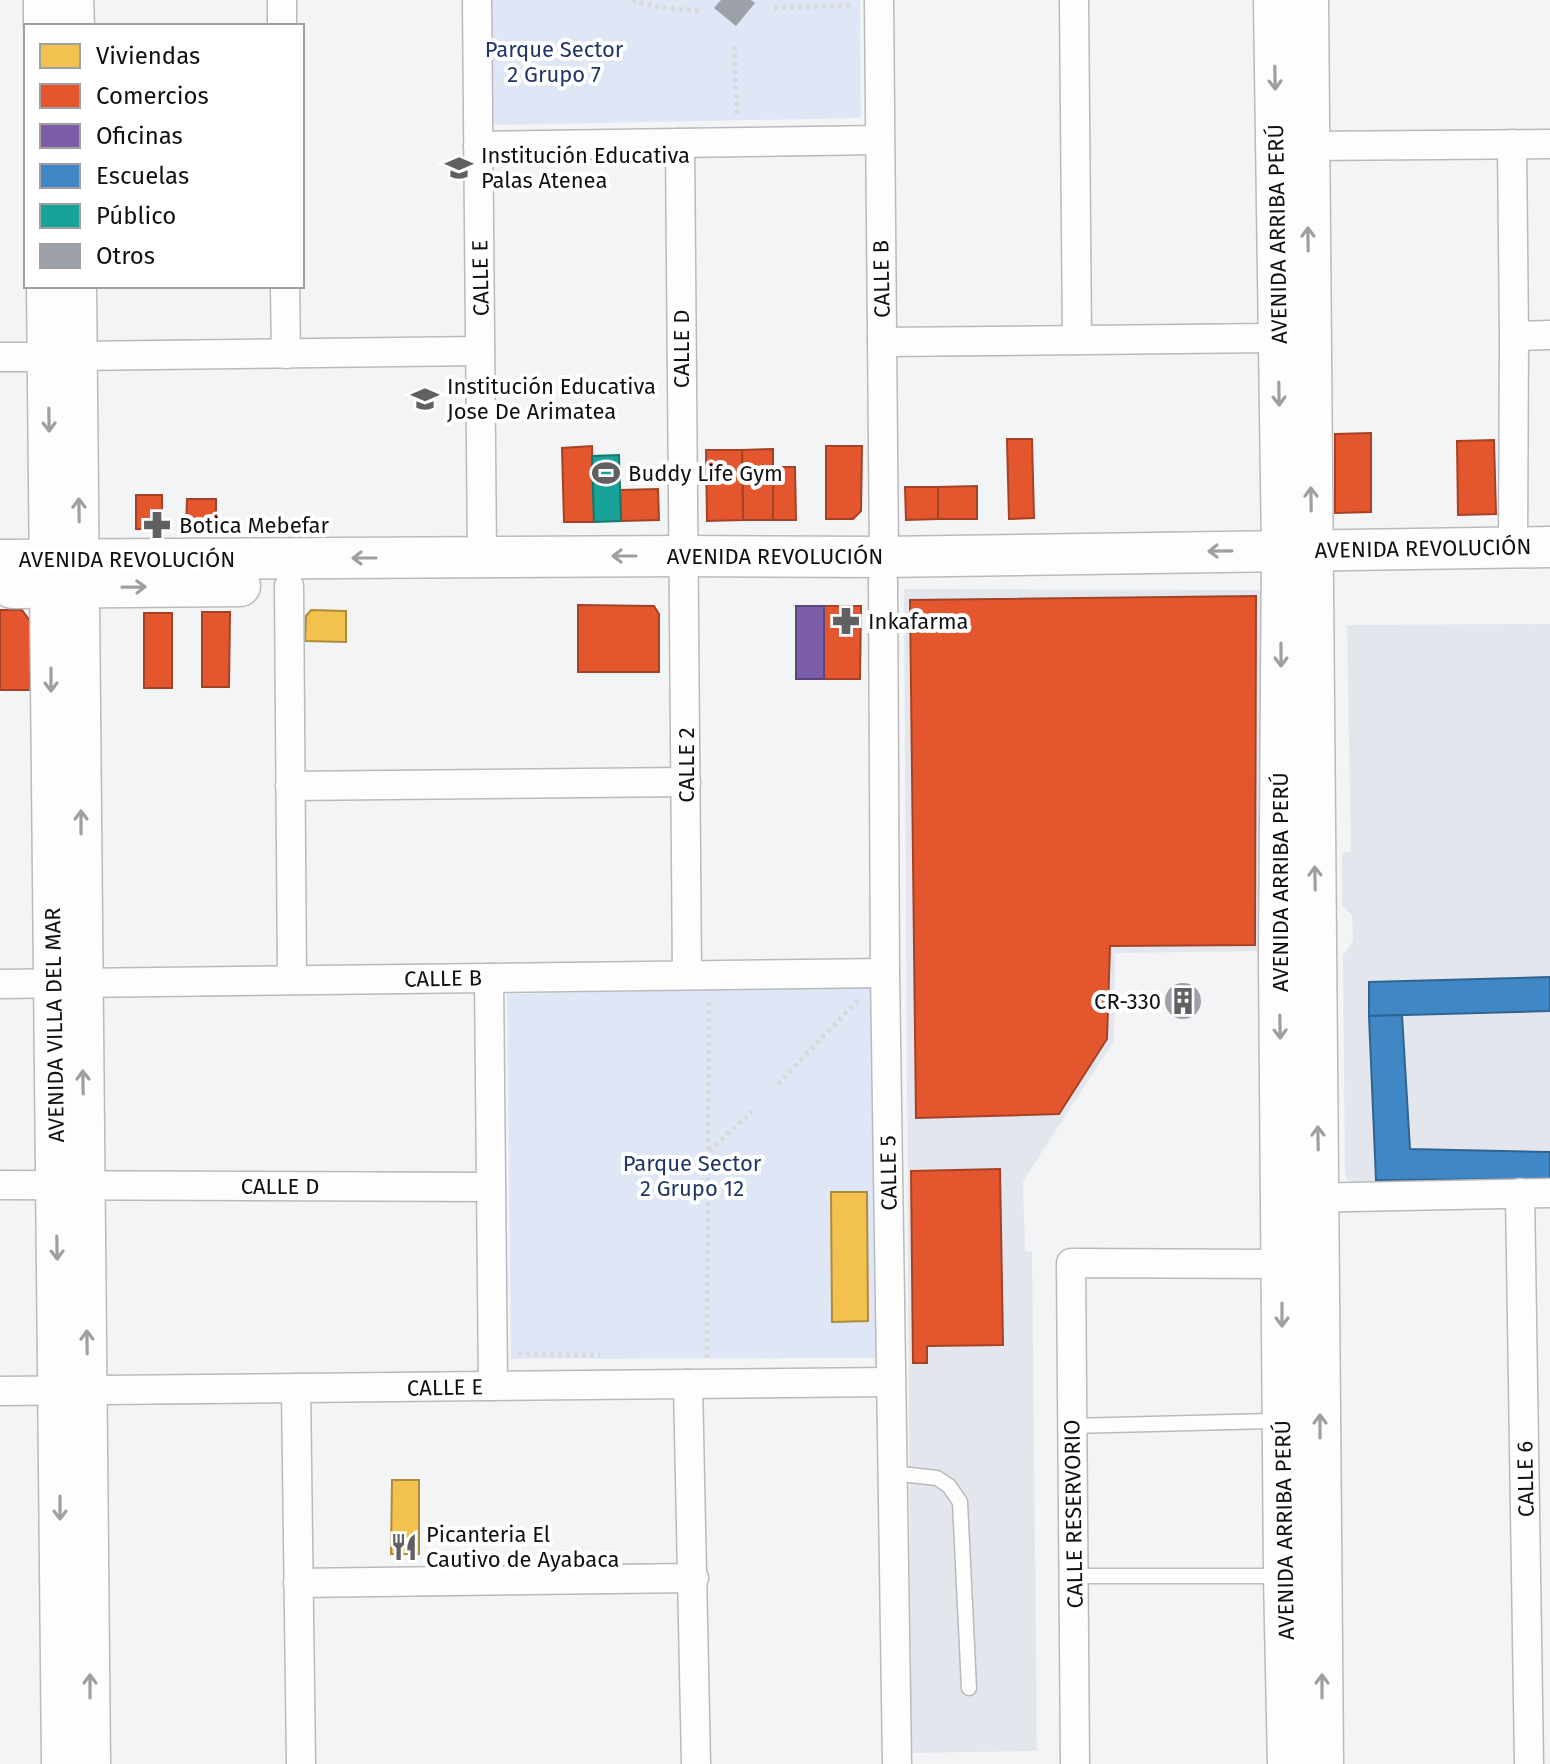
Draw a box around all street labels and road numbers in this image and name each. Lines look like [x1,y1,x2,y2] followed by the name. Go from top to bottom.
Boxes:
[1262,124,1293,344] street label: AVENIDA ARRIBA PERÚ
[466,240,495,316] street label: CALLE E
[867,240,896,318] street label: CALLE B
[668,310,695,388] street label: CALLE D
[1314,533,1532,564] street label: AVENIDA REVOLUCIÓN
[667,543,883,570] street label: AVENIDA REVOLUCIÓN
[19,546,235,573] street label: AVENIDA REVOLUCIÓN
[673,727,700,803] street label: CALLE 2
[1267,772,1294,992] street label: AVENIDA ARRIBA PERÚ
[39,907,70,1143] street label: AVENIDA VILLA DEL MAR
[404,964,482,993] street label: CALLE B
[874,1135,903,1211] street label: CALLE 5
[241,1173,319,1200] street label: CALLE D
[407,1373,483,1402] street label: CALLE E
[1058,1419,1089,1609] street label: CALLE RESERVORIO
[1269,1420,1300,1640] street label: AVENIDA ARRIBA PERÚ
[1511,1441,1540,1517] street label: CALLE 6

